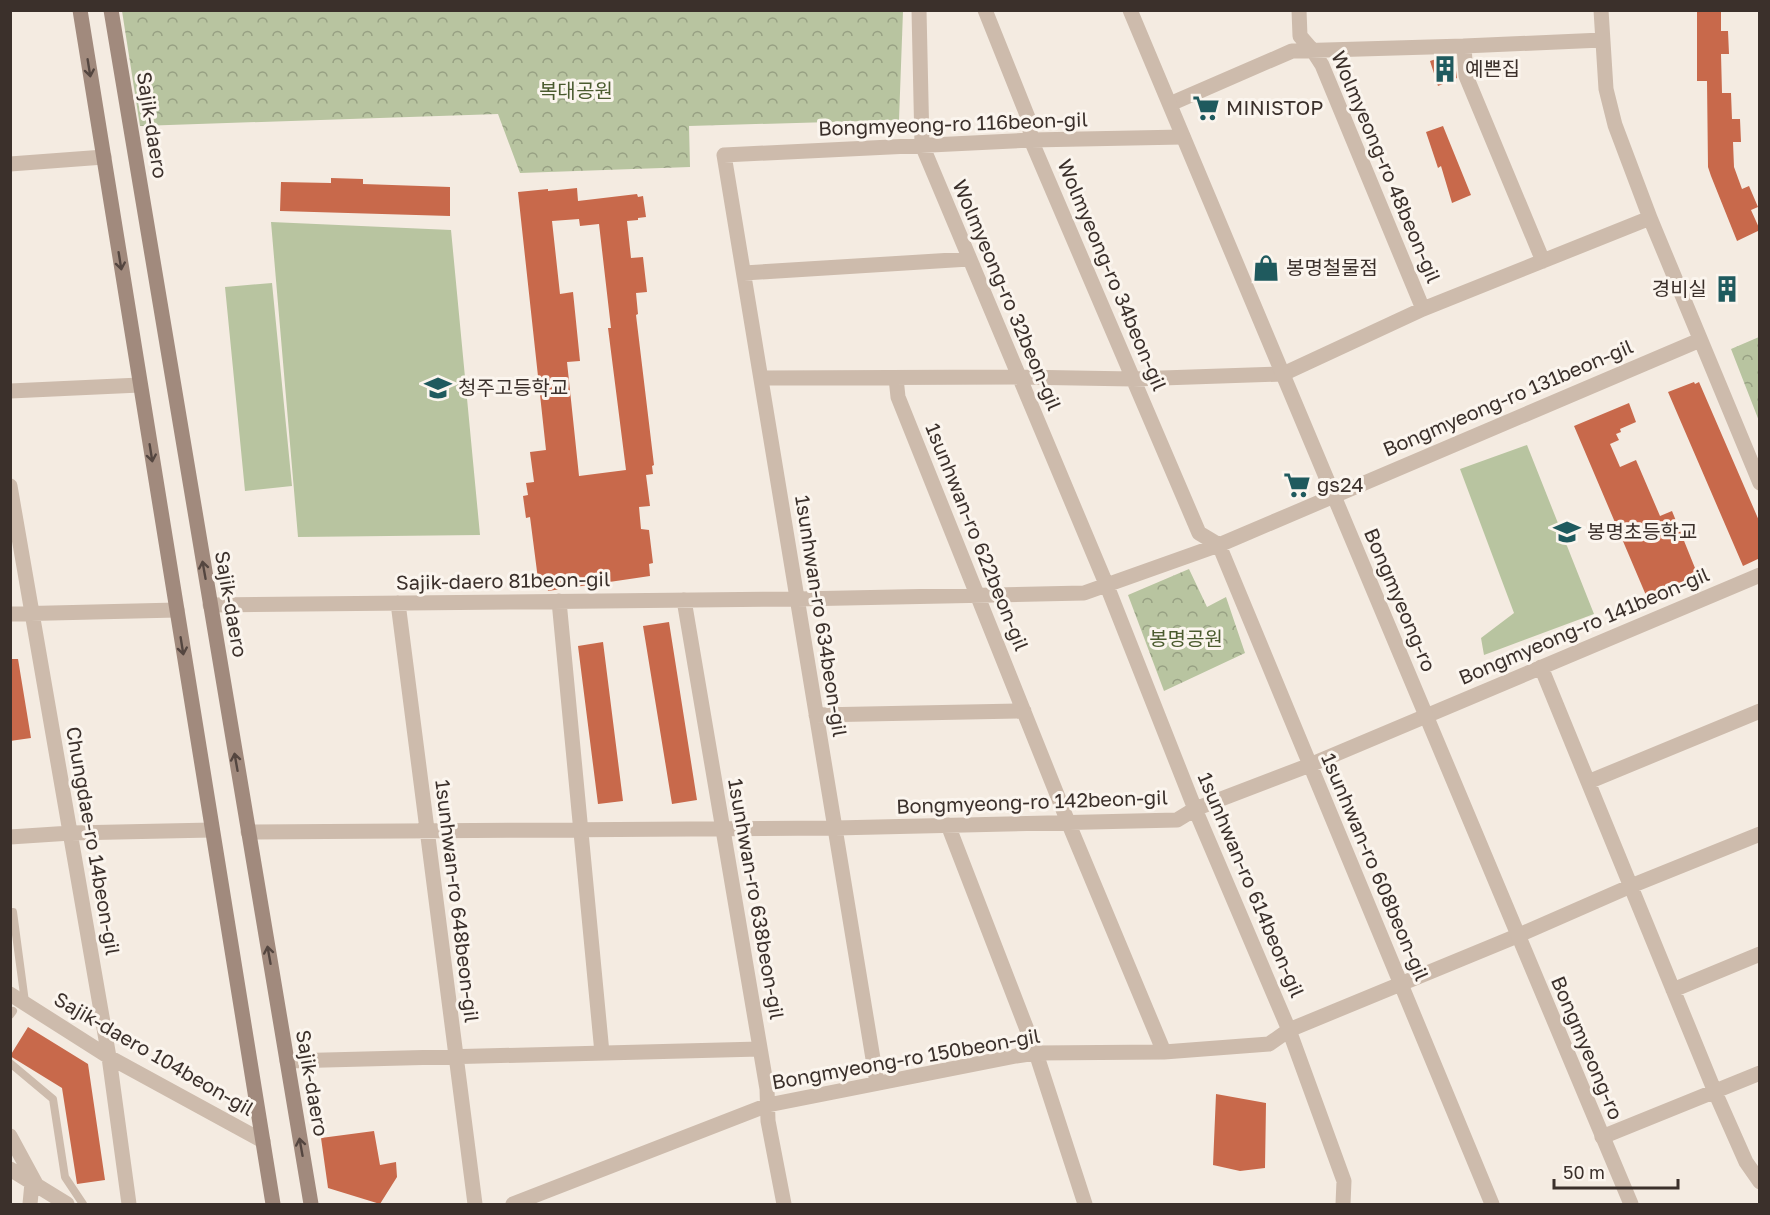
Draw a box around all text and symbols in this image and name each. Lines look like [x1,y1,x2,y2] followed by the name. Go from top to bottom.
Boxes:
[1327,47,1447,286] street label: Wolmyeong-ro 48beon-gil
[1430,54,1460,84] building icon: 예쁜집
[1465,56,1520,80] place label: 예쁜집
[84,58,95,78] one-way arrow
[133,70,173,180] street label: Sajik-daero
[539,78,613,102] park label: 복대공원
[1191,93,1221,123] supermarket icon: MINISTOP
[1226,95,1323,119] place label: MINISTOP
[818,106,1088,140] street label: Bongmyeong-ro 116beon-gil
[1053,155,1173,394] street label: Wolmyeong-ro 34beon-gil
[948,176,1068,414] street label: Wolmyeong-ro 32beon-gil
[115,250,126,270] one-way arrow
[1251,253,1281,283] shop icon: 봉명철물점
[1286,255,1378,279] place label: 봉명철물점
[1712,274,1742,304] building icon: 경비실
[1652,276,1707,300] place label: 경비실
[1379,333,1636,461] street label: Bongmyeong-ro 131beon-gil
[423,373,453,403] school or university icon: 청주고등학교
[458,375,568,399] place label: 청주고등학교
[921,419,1035,654] street label: 1sunhwan-ro 622beon-gil
[146,443,157,463] one-way arrow
[1282,470,1312,500] supermarket icon: gs24
[1317,472,1364,496] place label: gs24
[791,493,853,738] street label: 1sunhwan-ro 634beon-gil
[1552,517,1582,547] school or university icon: 봉명초등학교
[1587,519,1697,543] place label: 봉명초등학교
[1360,524,1442,675] street label: Bongmyeong-ro
[211,549,253,659] street label: Sajik-daero
[198,561,209,580] one-way arrow
[1455,561,1713,689] street label: Bongmyeong-ro 141beon-gil
[396,566,610,594] street label: Sajik-daero 81beon-gil
[1149,626,1223,650] park label: 봉명공원
[177,635,188,655] one-way arrow
[62,725,126,957] street label: Chungdae-ro 14beon-gil
[1317,749,1435,984] street label: 1sunhwan-ro 608beon-gil
[231,753,242,773] one-way arrow
[1194,768,1310,1001] street label: 1sunhwan-ro 614beon-gil
[724,776,790,1021] street label: 1sunhwan-ro 638beon-gil
[431,778,485,1024] street label: 1sunhwan-ro 648beon-gil
[896,784,1168,818] street label: Bongmyeong-ro 142beon-gil
[263,945,274,965] one-way arrow
[1547,972,1629,1123] street label: Bongmyeong-ro
[50,986,259,1120] street label: Sajik-daero 104beon-gil
[770,1023,1042,1093] street label: Bongmyeong-ro 150beon-gil
[292,1028,334,1138] street label: Sajik-daero
[296,1137,307,1157] one-way arrow
[1554,1152,1678,1190] scale bar
[1563,1161,1605,1183] text: 50 m

